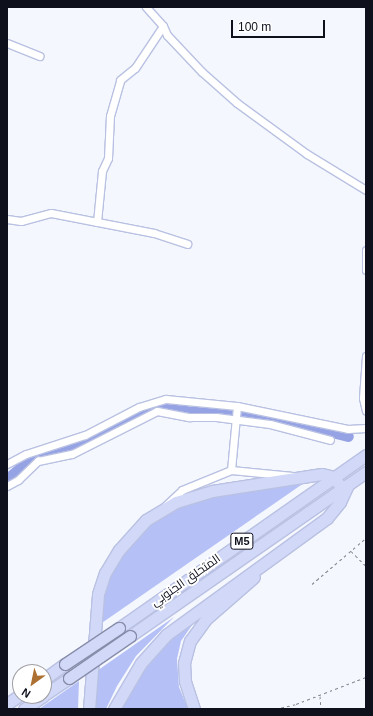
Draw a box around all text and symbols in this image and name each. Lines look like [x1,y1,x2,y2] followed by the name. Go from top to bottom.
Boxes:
[233,12,327,38] scale bar
[238,20,271,34] text: 100 m
[230,532,254,550] road number: M5
[149,552,223,610] street label: المتحلق الجنوبي
[12,664,52,704] north arrow
[19,686,33,700] text: N

